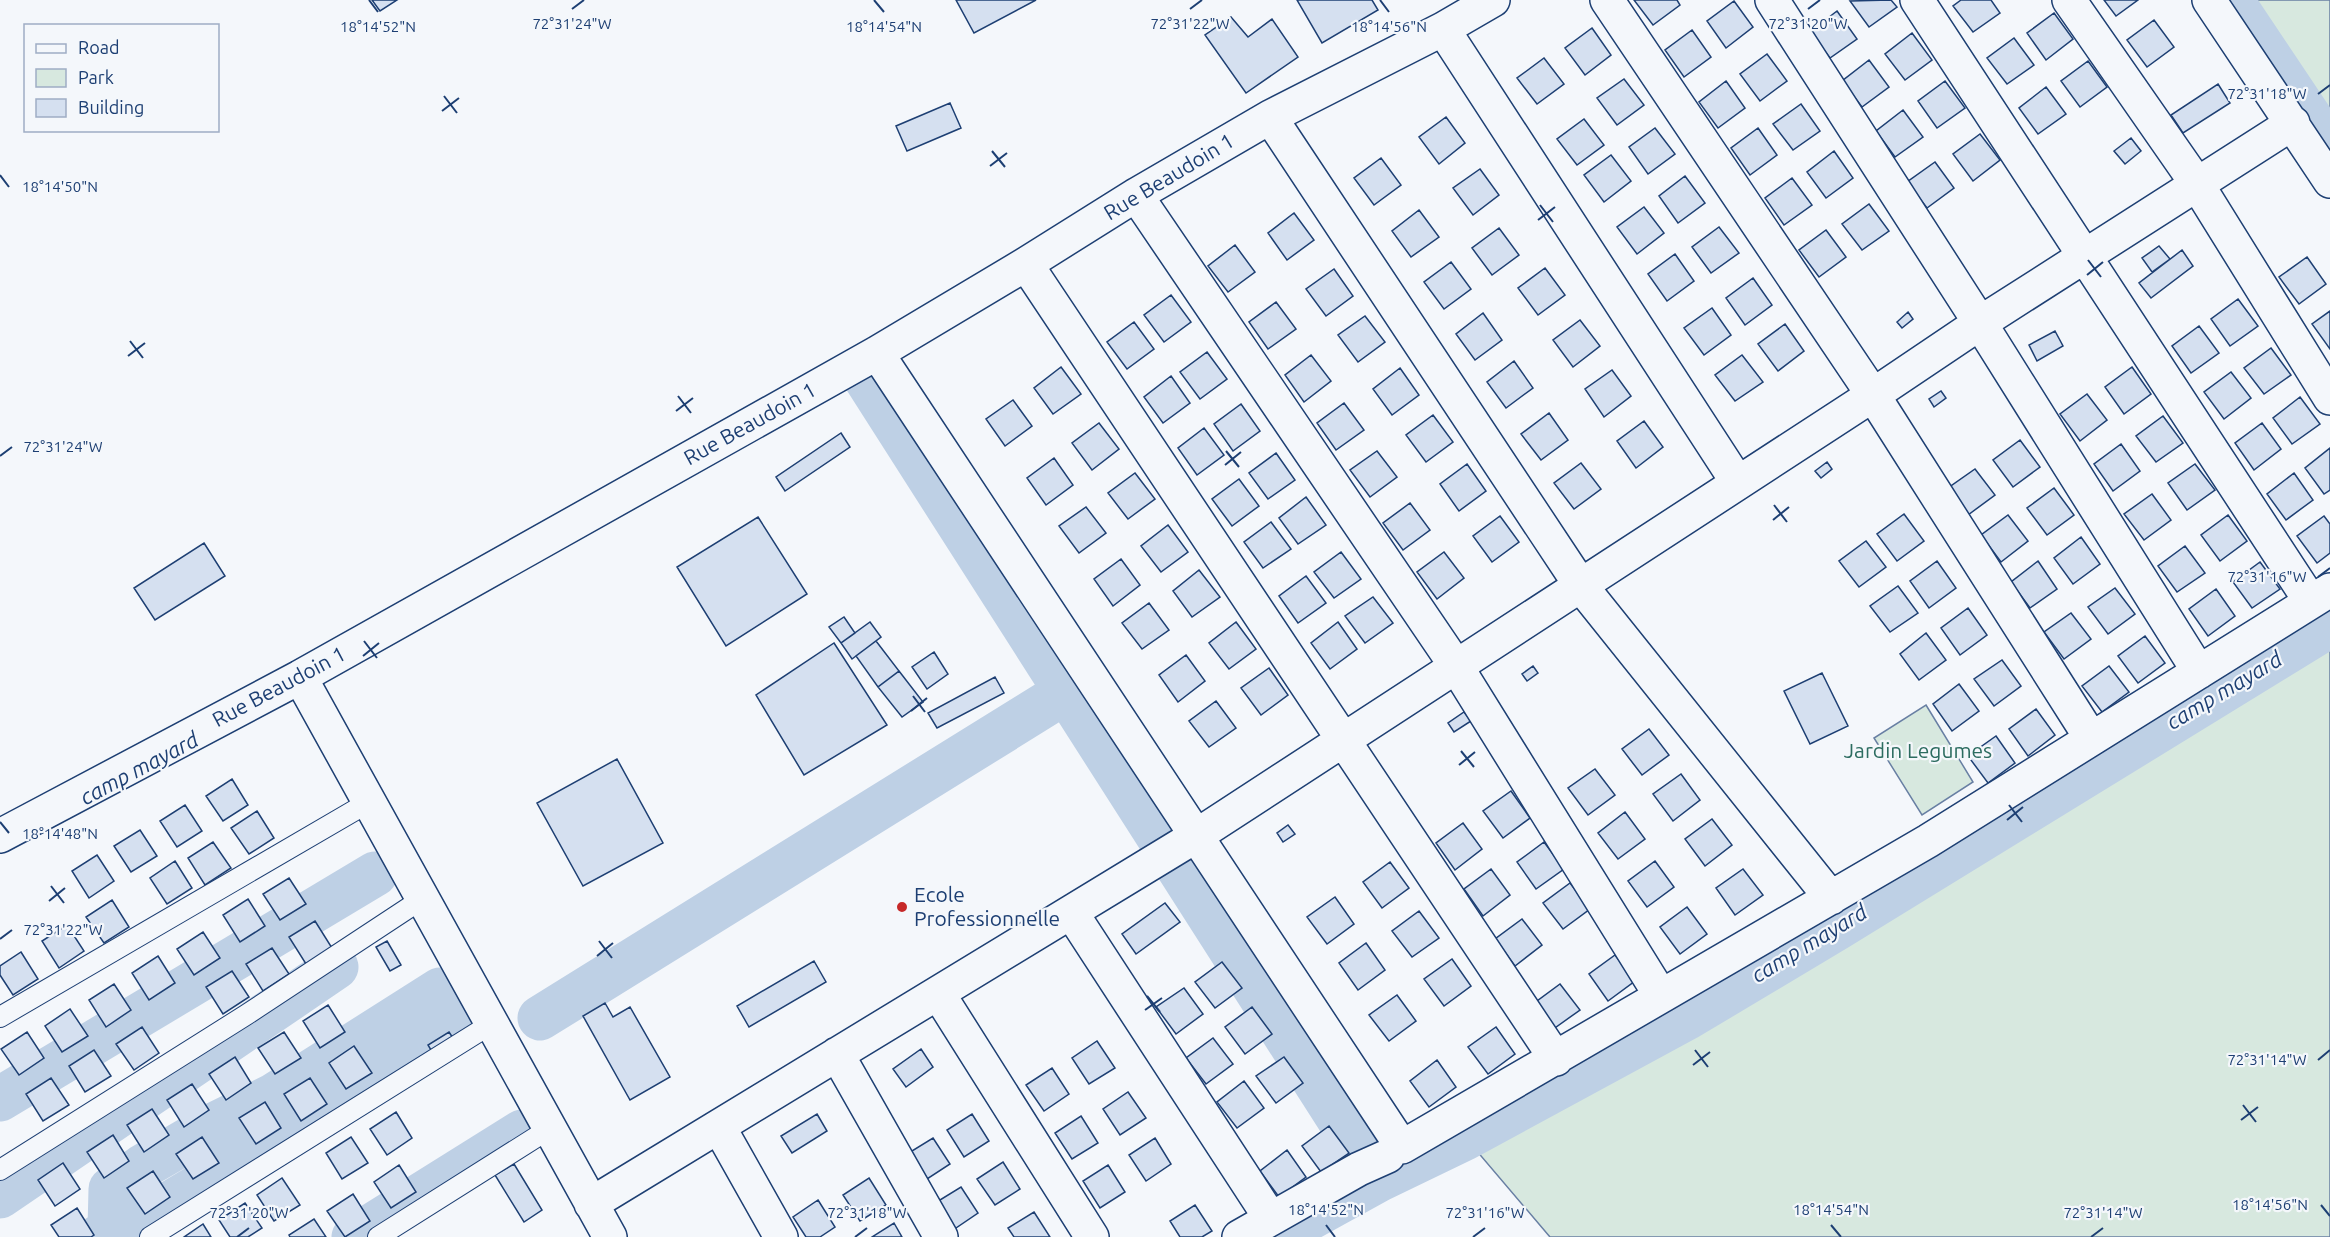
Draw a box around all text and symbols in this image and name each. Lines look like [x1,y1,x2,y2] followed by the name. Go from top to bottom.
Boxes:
[532,15,612,32] text: 72°31'24"W
[1150,15,1230,32] text: 72°31'22"W
[1768,15,1848,32] text: 72°31'20"W
[340,18,416,35] text: 18°14'52"N
[846,18,922,35] text: 18°14'54"N
[1351,18,1427,35] text: 18°14'56"N
[24,24,219,132] legend
[78,37,120,57] text: Road
[78,67,114,87] text: Park
[2227,85,2307,102] text: 72°31'18"W
[78,97,144,117] text: Building
[1099,128,1238,224] street label: Rue Beaudoin 1
[22,178,98,195] text: 18°14'50"N
[679,377,820,469] street label: Rue Beaudoin 1
[23,438,103,455] text: 72°31'24"W
[2227,568,2307,585] text: 72°31'16"W
[208,641,349,731] street label: Rue Beaudoin 1
[2161,645,2287,734] water label: camp mayard
[75,726,203,809] water label: camp mayard
[1844,738,1992,762] park label: Jardin Legumes
[22,825,98,842] text: 18°14'48"N
[914,882,1060,930] place label: Ecole Professionnelle
[1746,898,1872,987] water label: camp mayard
[895,900,909,914] marker: Ecole Professionnelle
[23,921,103,938] text: 72°31'22"W
[2227,1051,2307,1068] text: 72°31'14"W
[2232,1196,2308,1213] text: 18°14'56"N
[1288,1201,1364,1218] text: 18°14'52"N
[1793,1201,1869,1218] text: 18°14'54"N
[209,1204,289,1221] text: 72°31'20"W
[827,1204,907,1221] text: 72°31'18"W
[1445,1204,1525,1221] text: 72°31'16"W
[2063,1204,2143,1221] text: 72°31'14"W

